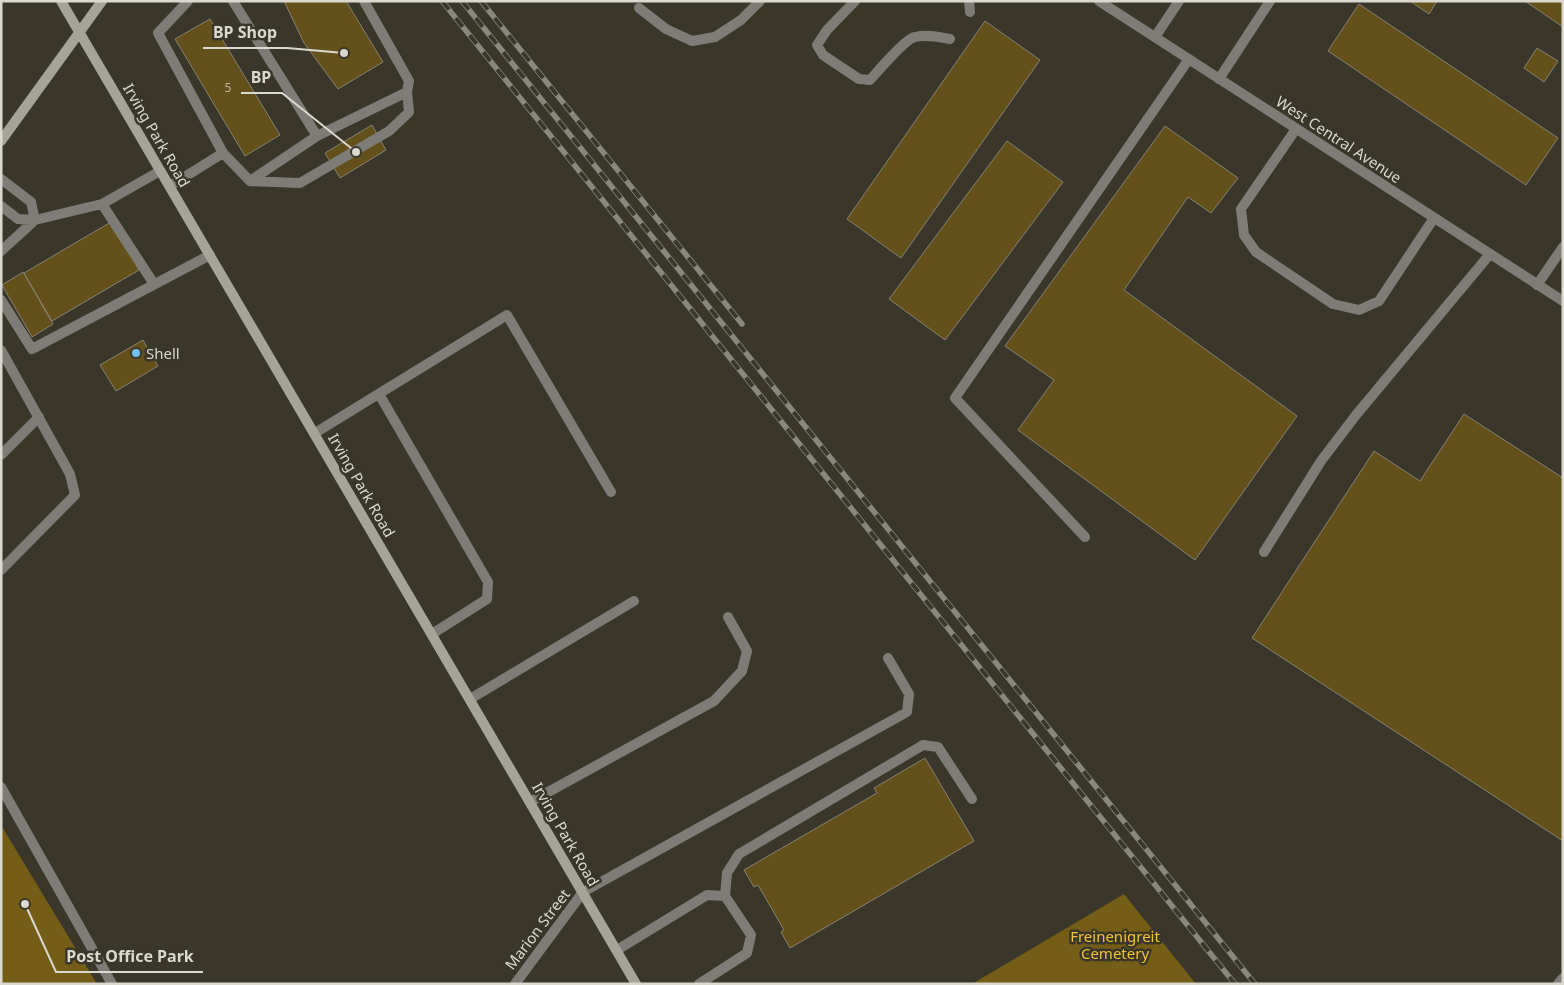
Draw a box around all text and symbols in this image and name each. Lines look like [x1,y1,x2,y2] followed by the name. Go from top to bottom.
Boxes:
[203,17,287,48] callout: BP Shop
[213,21,277,43] text: BP Shop
[241,62,282,93] callout: BP
[251,66,271,88] text: BP
[119,79,195,191] street label: Irving Park Road
[225,79,232,96] house number: 5
[1272,91,1406,187] street label: West Central Avenue
[146,343,180,363] place label: Shell
[130,347,142,359] marker: Shell
[324,429,400,541] street label: Irving Park Road
[528,778,604,890] street label: Irving Park Road
[500,884,574,973] street label: Marion Street
[1070,926,1160,963] park label: Freinenigreit Cemetery
[56,941,203,972] callout: Post Office Park
[66,945,194,967] text: Post Office Park

